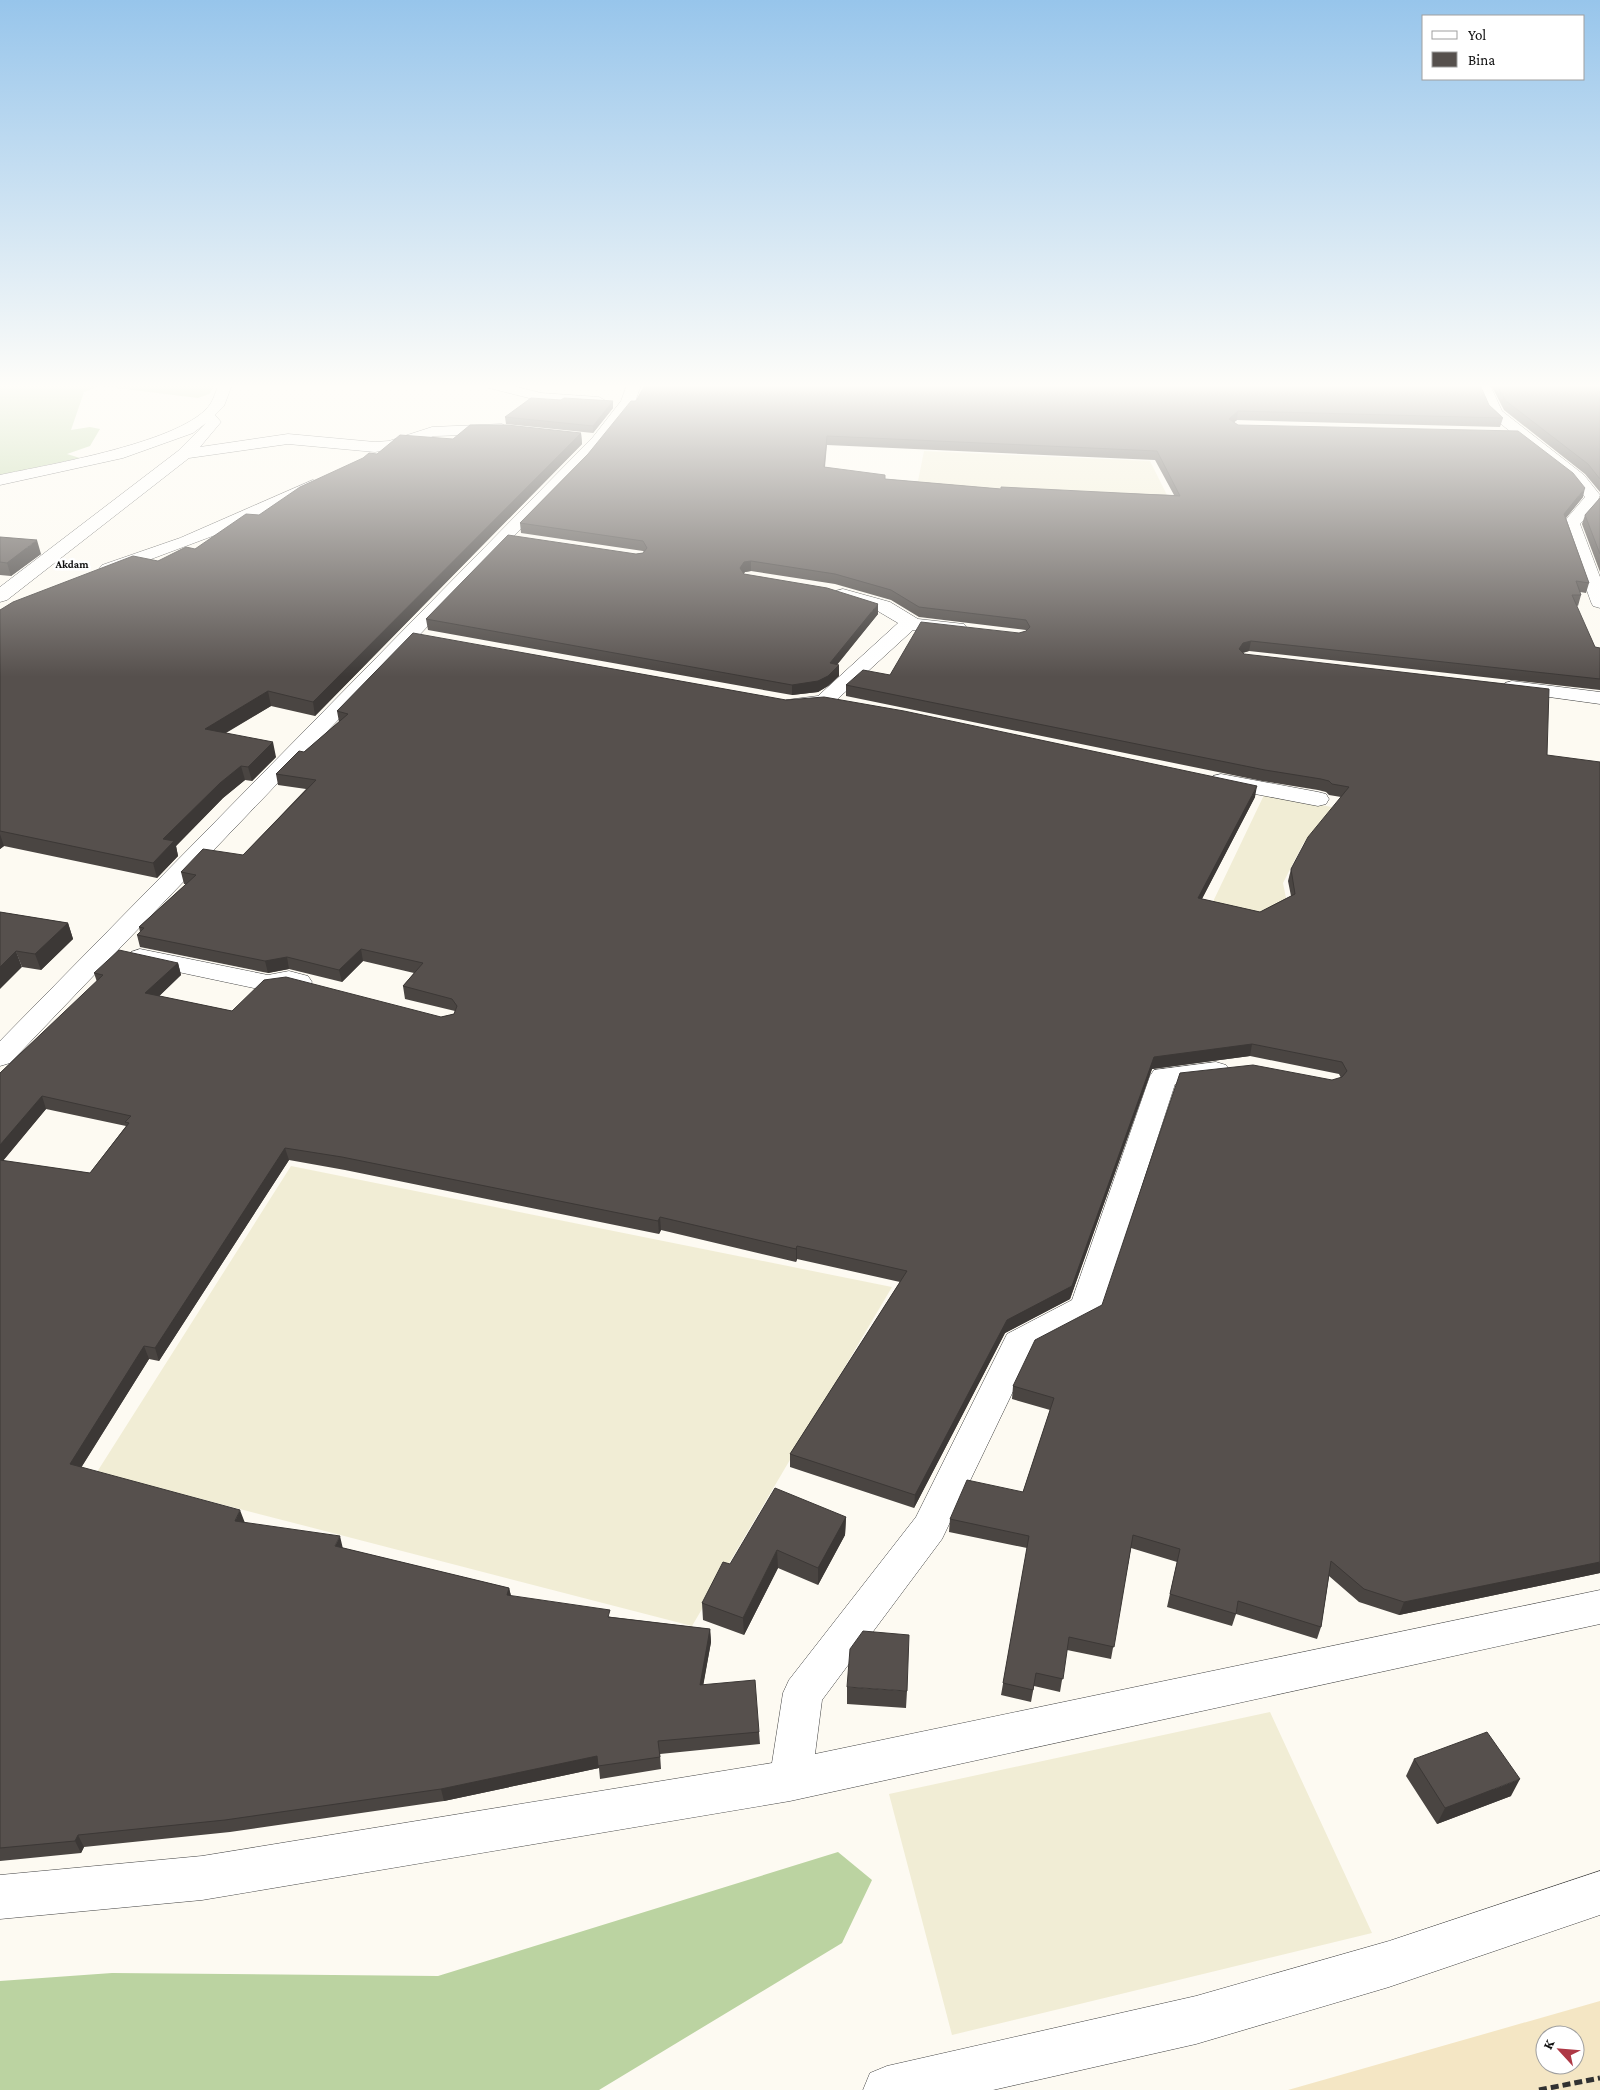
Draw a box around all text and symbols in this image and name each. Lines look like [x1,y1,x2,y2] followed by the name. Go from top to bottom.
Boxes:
[1422,15,1585,80] legend
[1468,27,1486,43] text: Yol
[1468,52,1495,68] text: Bina
[54,558,89,570] district label: Akdam
[1535,2025,1585,2075] north arrow
[1539,2036,1558,2052] text: K

